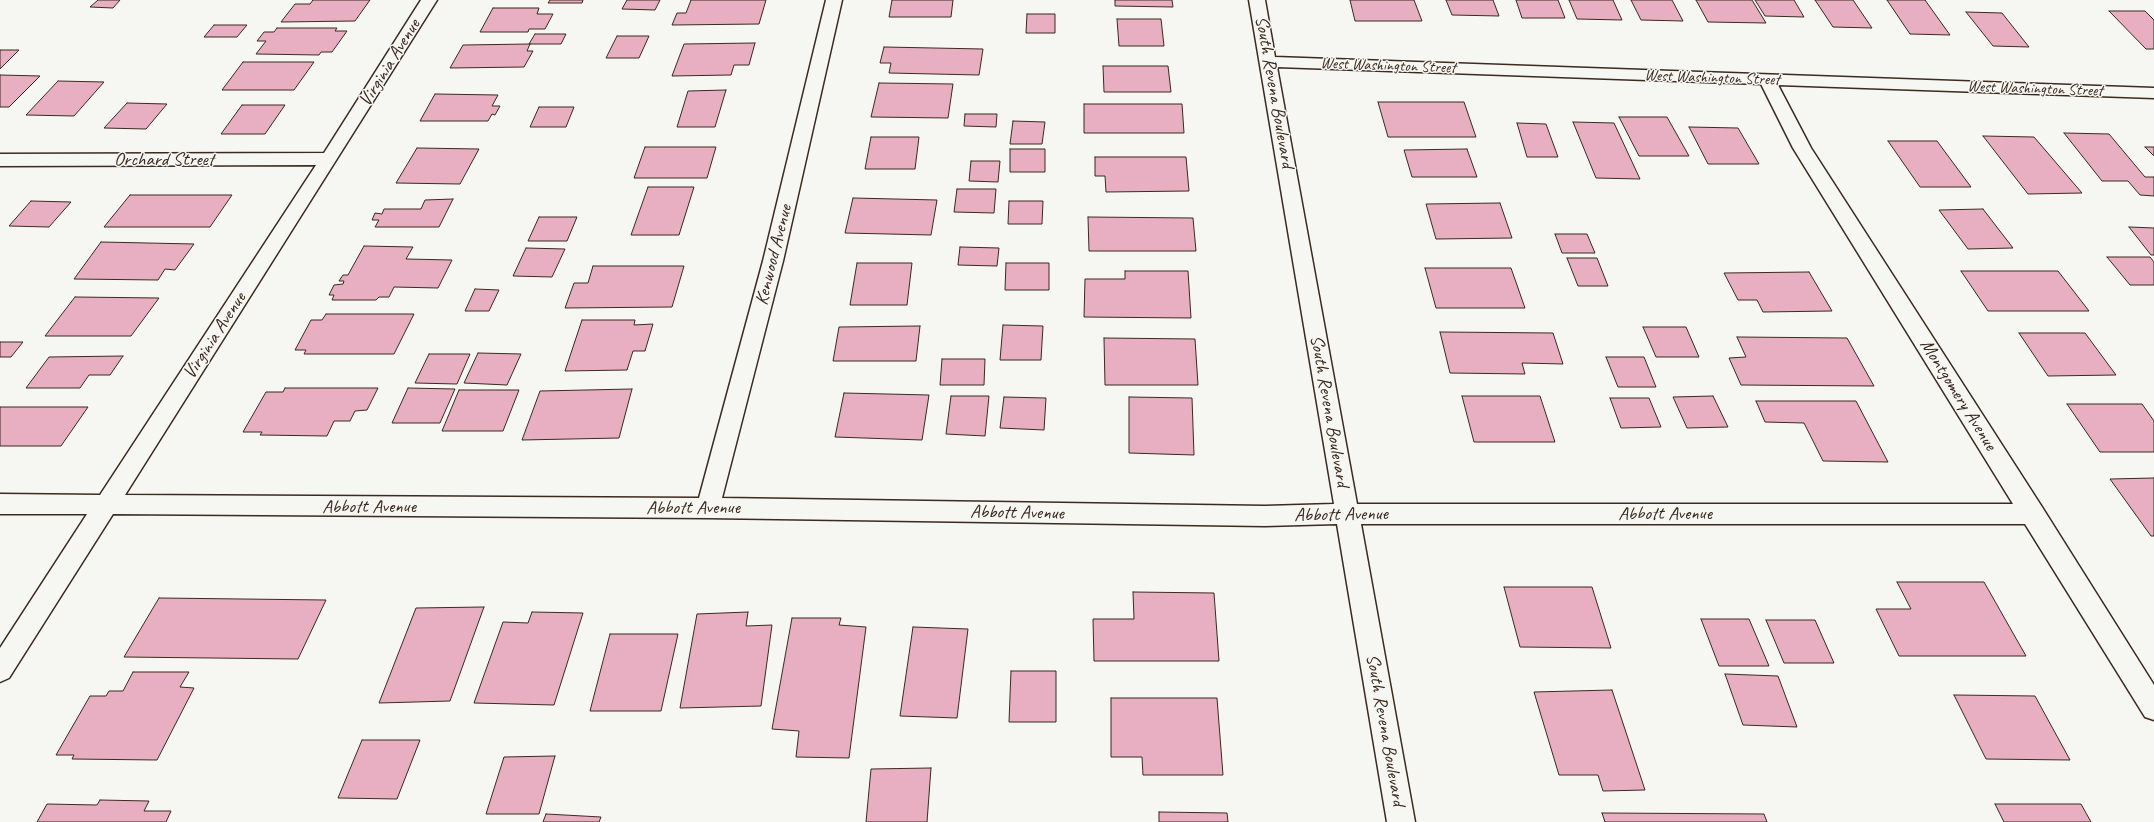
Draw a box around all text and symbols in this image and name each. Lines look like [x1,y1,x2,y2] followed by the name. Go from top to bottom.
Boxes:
[1249,14,1299,170] street label: South Revena Boulevard
[354,15,426,111] street label: Virginia Avenue
[1320,54,1456,78] street label: West Washington Street
[1644,66,1780,90] street label: West Washington Street
[1967,77,2103,101] street label: West Washington Street
[114,149,214,171] street label: Orchard Street
[751,203,797,307] street label: Kenwood Avenue
[179,288,251,384] street label: Virginia Avenue
[1304,333,1354,489] street label: South Revena Boulevard
[1915,335,2001,455] street label: Montgomery Avenue
[322,496,416,518] street label: Abbott Avenue
[646,497,740,519] street label: Abbott Avenue
[970,501,1064,525] street label: Abbott Avenue
[1294,503,1388,527] street label: Abbott Avenue
[1618,503,1712,525] street label: Abbott Avenue
[1360,652,1410,808] street label: South Revena Boulevard

